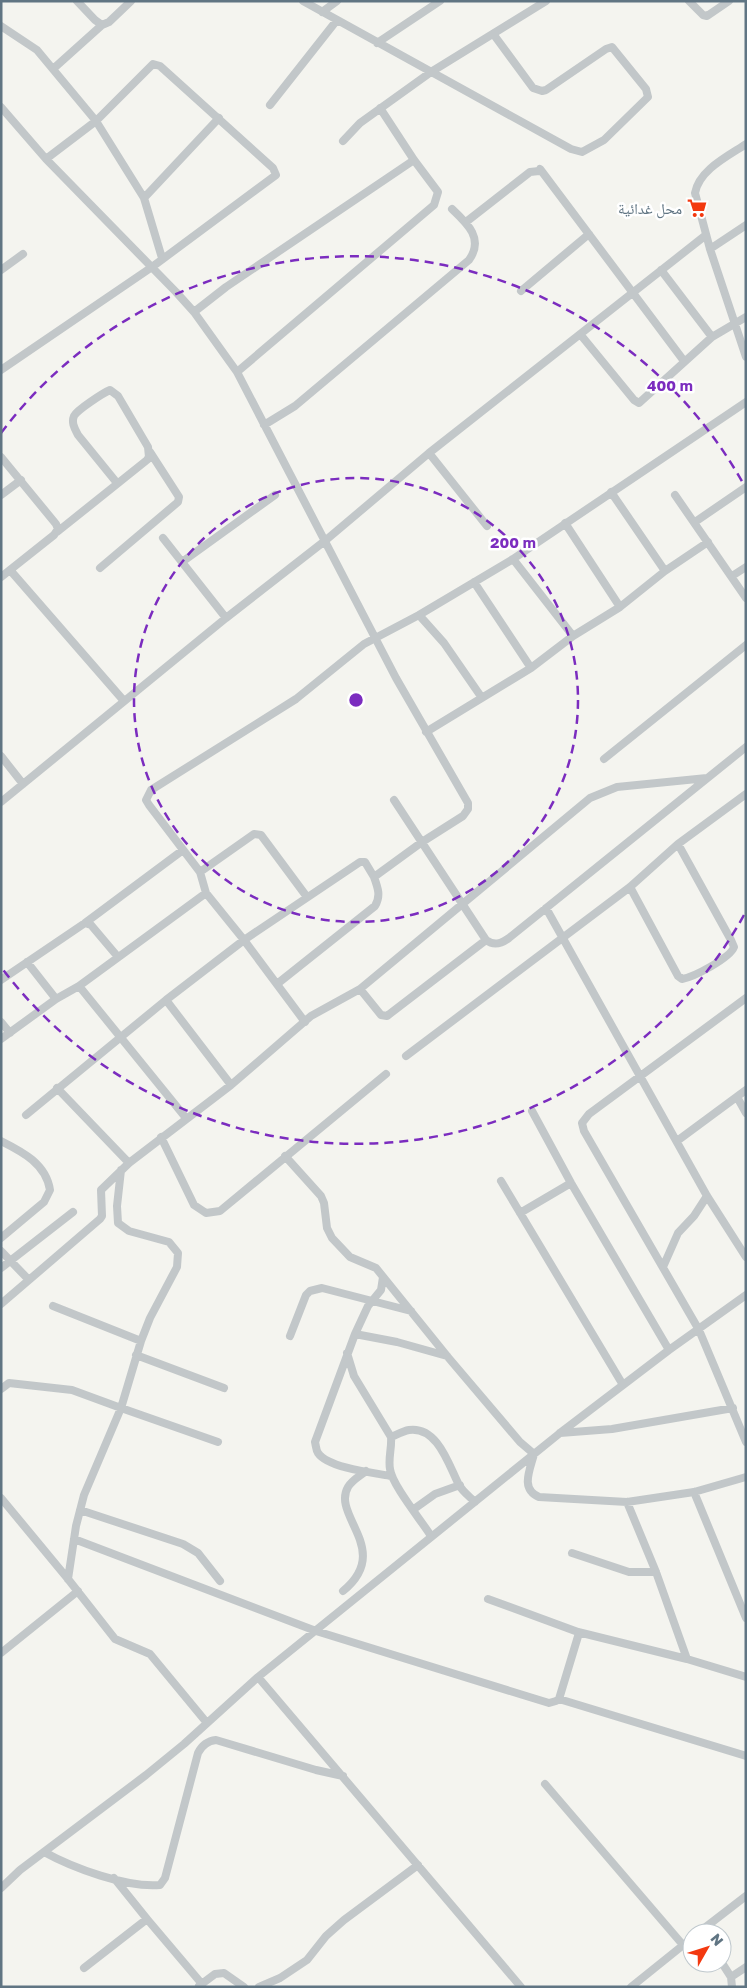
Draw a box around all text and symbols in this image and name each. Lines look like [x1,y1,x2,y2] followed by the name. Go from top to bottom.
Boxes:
[686,197,708,219] supermarket icon: محل غدائية
[618,199,682,219] place label: محل غدائية
[647,376,693,394] text: 400 m
[490,533,536,551] text: 200 m
[347,691,365,709] centre of rings
[682,1923,732,1973] north arrow
[708,1930,727,1949] text: N

